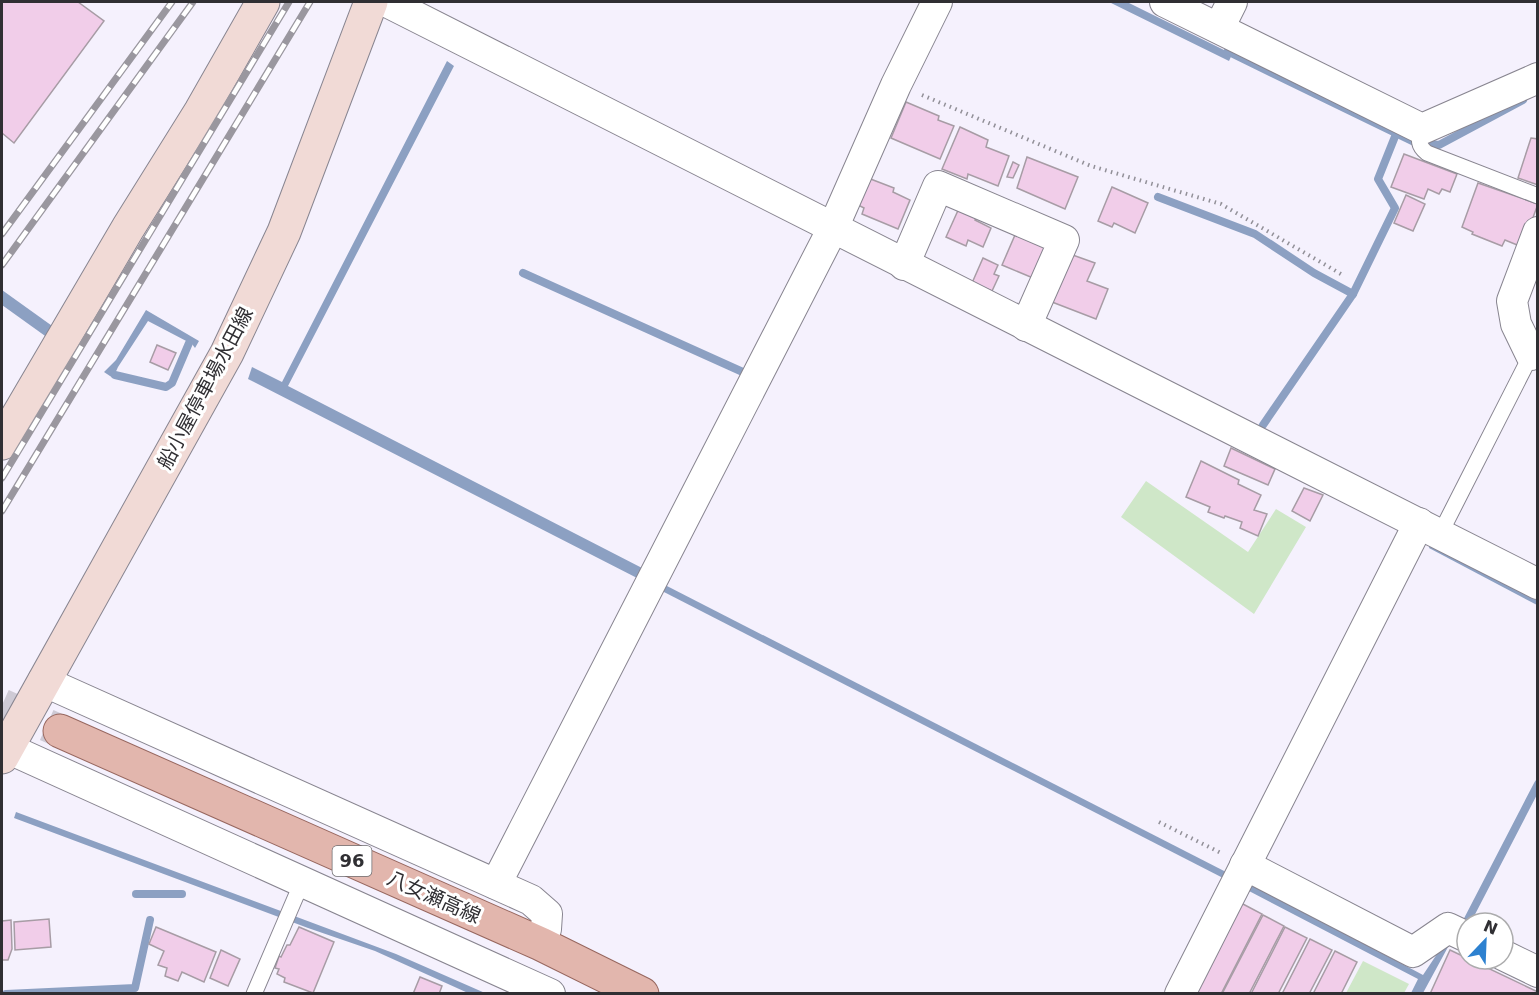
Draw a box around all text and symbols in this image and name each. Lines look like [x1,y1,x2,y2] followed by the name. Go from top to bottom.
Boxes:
[152,303,258,473] street label: 船小屋停車場水田線
[332,846,372,876] road number: 96
[383,866,485,928] street label: 八女瀬高線
[1455,911,1515,971] north arrow
[1481,916,1501,939] text: N

